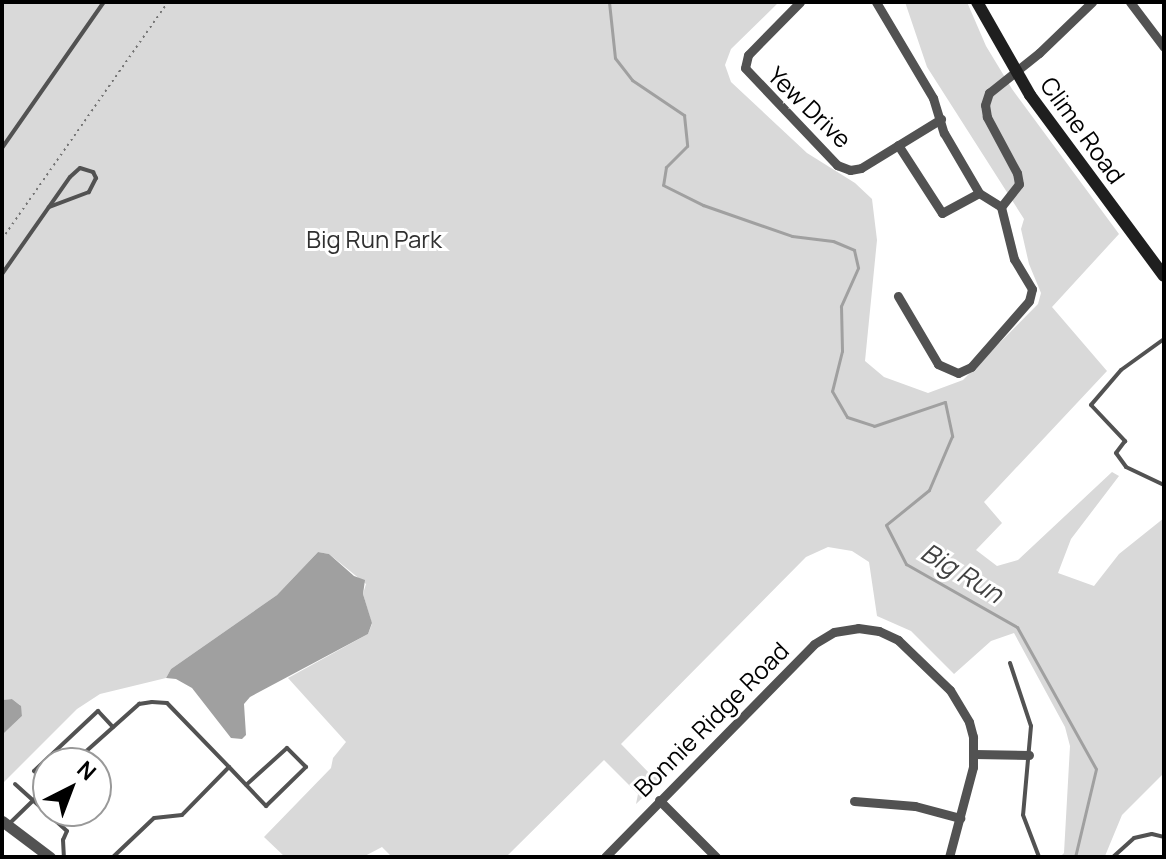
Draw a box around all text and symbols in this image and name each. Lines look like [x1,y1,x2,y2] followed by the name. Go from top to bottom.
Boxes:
[762,60,858,154] street label: Yew Drive
[1035,71,1131,189] street label: Clime Road
[306,225,442,253] park label: Big Run Park
[915,536,1009,610] water label: Big Run
[628,636,794,802] street label: Bonnie Ridge Road
[32,747,112,827] north arrow
[71,754,103,787] text: N

